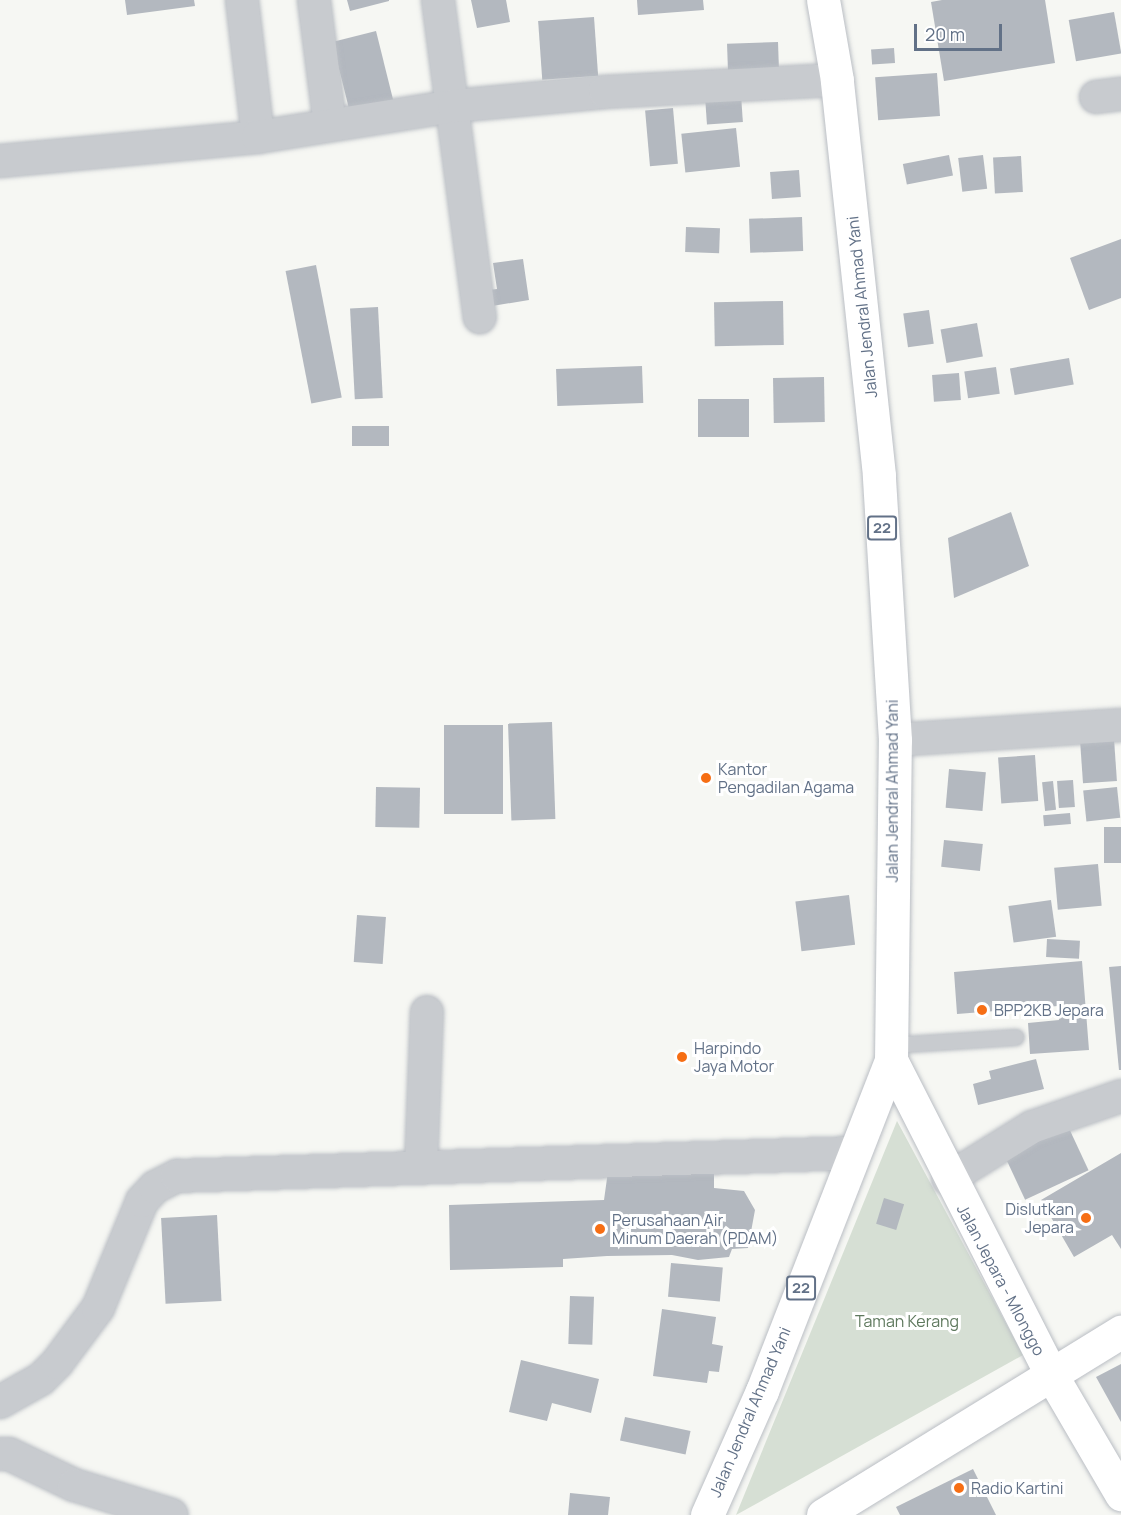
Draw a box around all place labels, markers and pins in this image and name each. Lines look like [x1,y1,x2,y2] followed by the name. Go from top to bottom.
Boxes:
[718,759,854,797] place label: Kantor Pengadilan Agama
[699,771,713,785] marker: Kantor Pengadilan Agama
[994,1000,1104,1020] place label: BPP2KB Jepara
[975,1003,989,1017] marker: BPP2KB Jepara
[694,1038,774,1076] place label: Harpindo Jaya Motor
[675,1050,689,1064] marker: Harpindo Jaya Motor
[1005,1199,1074,1237] place label: Dislutkan Jepara
[612,1210,778,1248] place label: Perusahaan Air Minum Daerah (PDAM)
[1079,1211,1093,1225] marker: Dislutkan Jepara
[593,1222,607,1236] marker: Perusahaan Air Minum Daerah (PDAM)
[971,1478,1063,1498] place label: Radio Kartini
[952,1481,966,1495] marker: Radio Kartini

